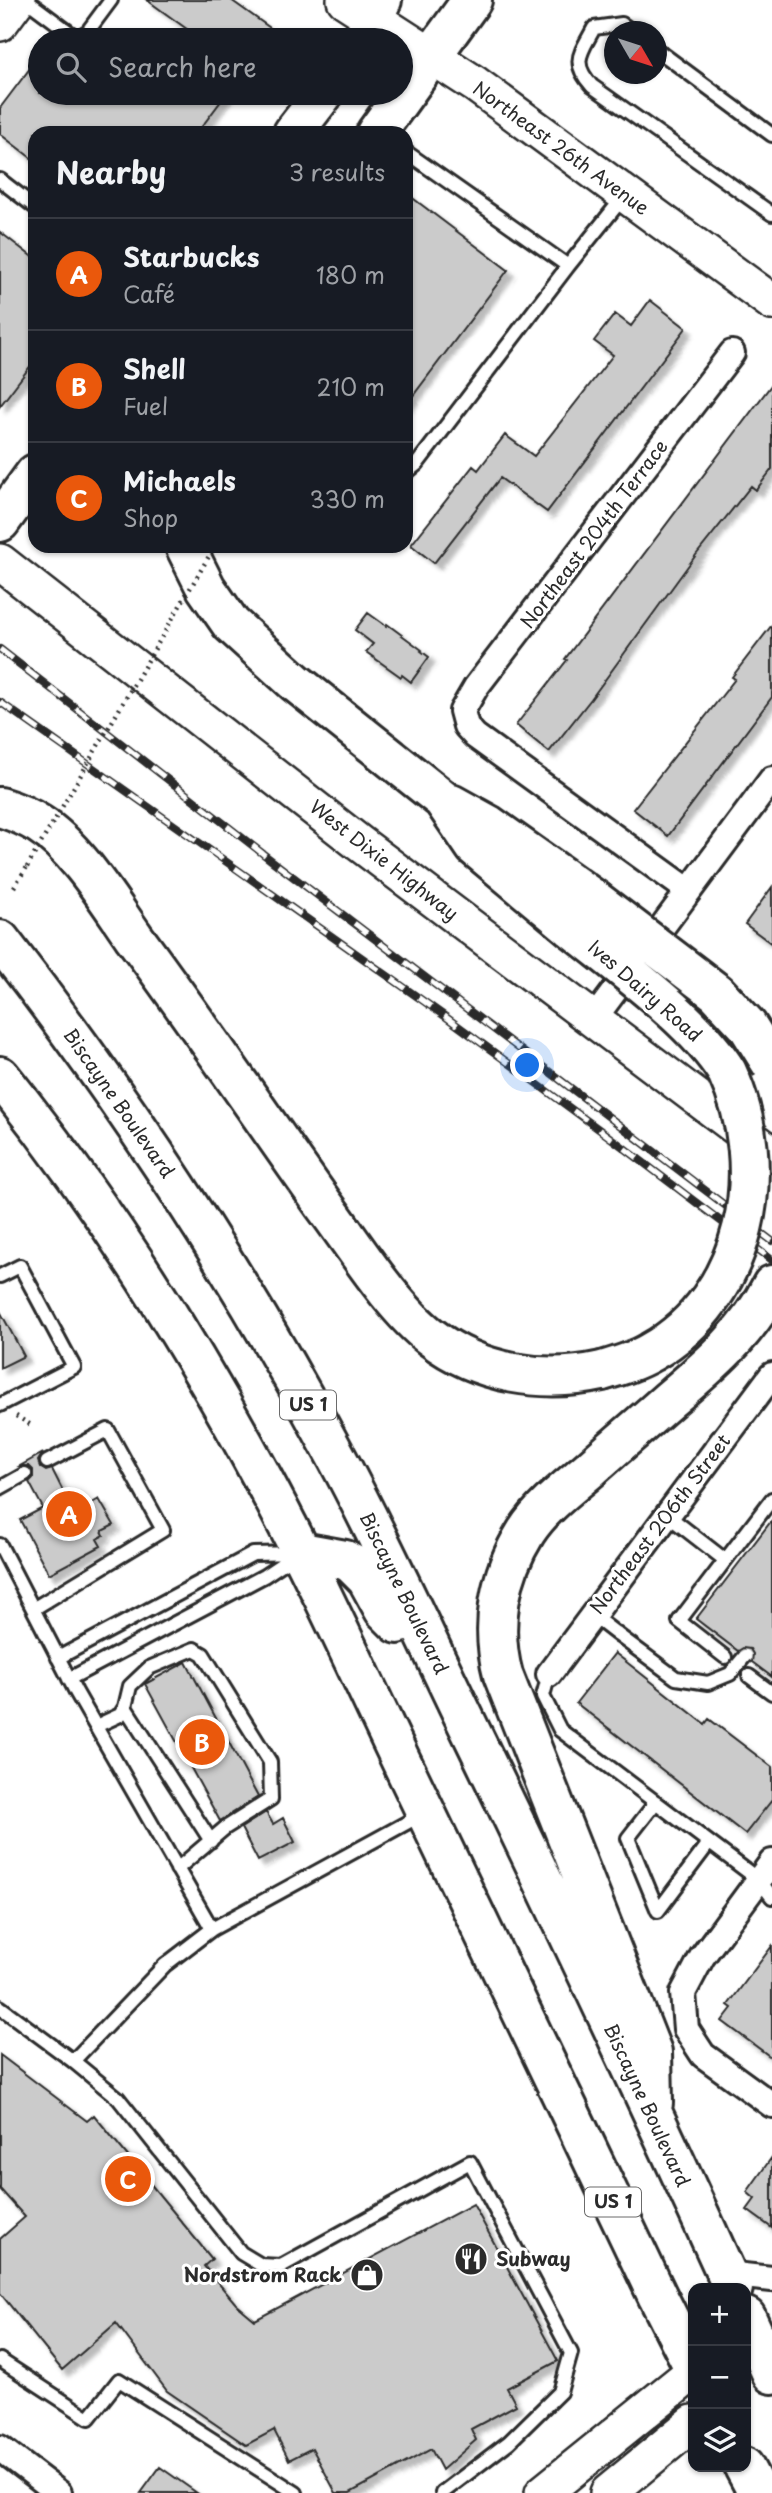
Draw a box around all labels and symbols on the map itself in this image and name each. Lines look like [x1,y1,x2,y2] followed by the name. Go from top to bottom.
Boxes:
[604,21,667,84] north arrow
[468,74,655,221] street label: Northeast 26th Avenue
[513,433,674,634] street label: Northeast 204th Terrace
[304,792,465,926] street label: West Dixie Highway
[583,933,709,1048] street label: Ives Dairy Road
[58,1022,182,1183] street label: Biscayne Boulevard
[510,1048,544,1082] your location
[280,1390,336,1420] road number: US 1
[582,1427,736,1619] street label: Northeast 206th Street
[46,1488,92,1540] pin: A
[353,1507,456,1679] street label: Biscayne Boulevard
[179,1716,225,1768] pin: B
[598,2018,698,2191] street label: Biscayne Boulevard
[105,2153,151,2205] pin: C
[585,2188,641,2216] road number: US 1
[452,2240,490,2278] restaurant icon: Subway
[496,2244,570,2272] place label: Subway
[348,2256,386,2294] shop icon: Nordstrom Rack
[184,2260,342,2288] place label: Nordstrom Rack

